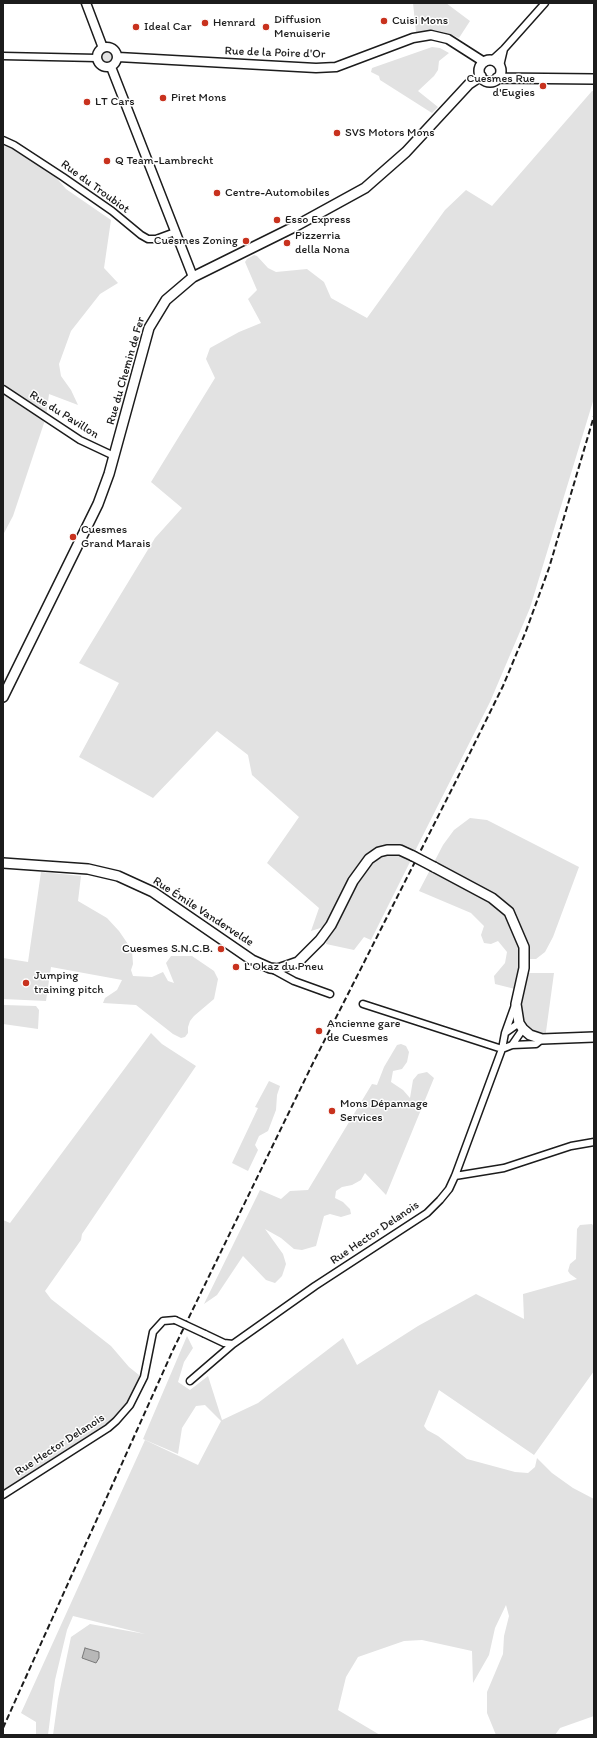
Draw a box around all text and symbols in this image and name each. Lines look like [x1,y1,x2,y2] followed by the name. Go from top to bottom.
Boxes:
[274,13,330,41] place label: Diffusion Menuiserie
[392,14,448,28] place label: Cuisi Mons
[213,16,256,30] place label: Henrard
[379,16,389,26] marker: Cuisi Mons
[200,18,210,28] marker: Henrard
[144,20,191,34] place label: Ideal Car
[131,22,141,32] marker: Ideal Car
[261,22,271,32] marker: Diffusion Menuiserie
[224,44,326,62] street label: Rue de la Poire d'Or
[467,72,535,100] place label: Cuesmes Rue d'Eugies
[538,81,548,91] marker: Cuesmes Rue d'Eugies
[171,91,226,105] place label: Piret Mons
[158,93,168,103] marker: Piret Mons
[95,95,135,109] place label: LT Cars
[82,97,92,107] marker: LT Cars
[345,126,435,140] place label: SVS Motors Mons
[332,128,342,138] marker: SVS Motors Mons
[115,154,214,168] place label: Q Team-Lambrecht
[102,156,112,166] marker: Q Team-Lambrecht
[58,157,132,217] street label: Rue du Troubiot
[225,186,330,200] place label: Centre-Automobiles
[212,188,222,198] marker: Centre-Automobiles
[285,213,351,227] place label: Esso Express
[272,215,282,225] marker: Esso Express
[295,229,350,257] place label: Pizzerria della Nona
[154,234,238,248] place label: Cuesmes Zoning
[241,236,251,246] marker: Cuesmes Zoning
[282,238,292,248] marker: Pizzerria della Nona
[104,315,148,427] street label: Rue du Chemin de Fer
[27,388,101,442] street label: Rue du Pavillon
[81,523,151,551] place label: Cuesmes Grand Marais
[68,532,78,542] marker: Cuesmes Grand Marais
[150,874,256,950] street label: Rue Émile Vandervelde
[122,942,213,956] place label: Cuesmes S.N.C.B.
[216,944,226,954] marker: Cuesmes S.N.C.B.
[244,960,323,974] place label: L'Okaz du Pneu
[231,962,241,972] marker: L'Okaz du Pneu
[34,969,104,997] place label: Jumping training pitch
[21,978,31,988] marker: Jumping training pitch
[327,1017,400,1045] place label: Ancienne gare de Cuesmes
[314,1026,324,1036] marker: Ancienne gare de Cuesmes
[340,1097,428,1125] place label: Mons Dépannage Services
[327,1106,337,1116] marker: Mons Dépannage Services
[328,1198,422,1268] street label: Rue Hector Delanois
[13,1411,107,1479] street label: Rue Hector Delanois

